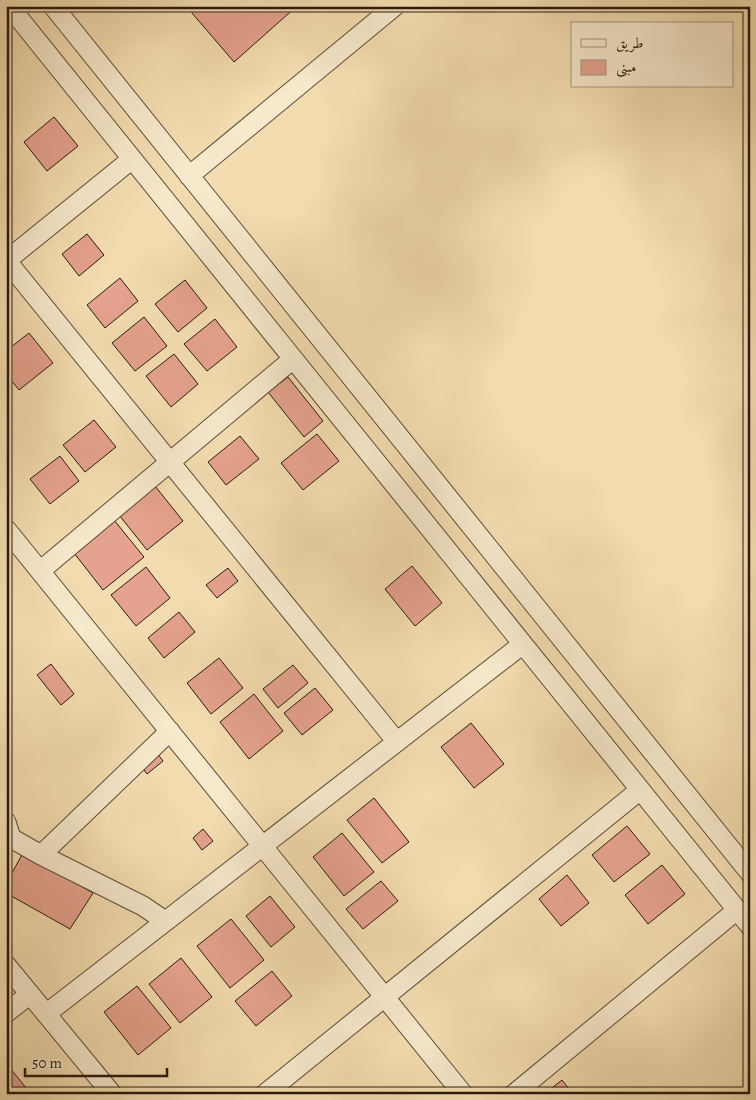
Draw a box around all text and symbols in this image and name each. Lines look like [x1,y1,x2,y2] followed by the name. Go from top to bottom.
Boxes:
[571,22,734,88] legend
[616,33,643,53] text: طريق
[616,57,636,78] text: مبنى
[25,1045,168,1077] scale bar
[32,1053,62,1073] text: 50 m

